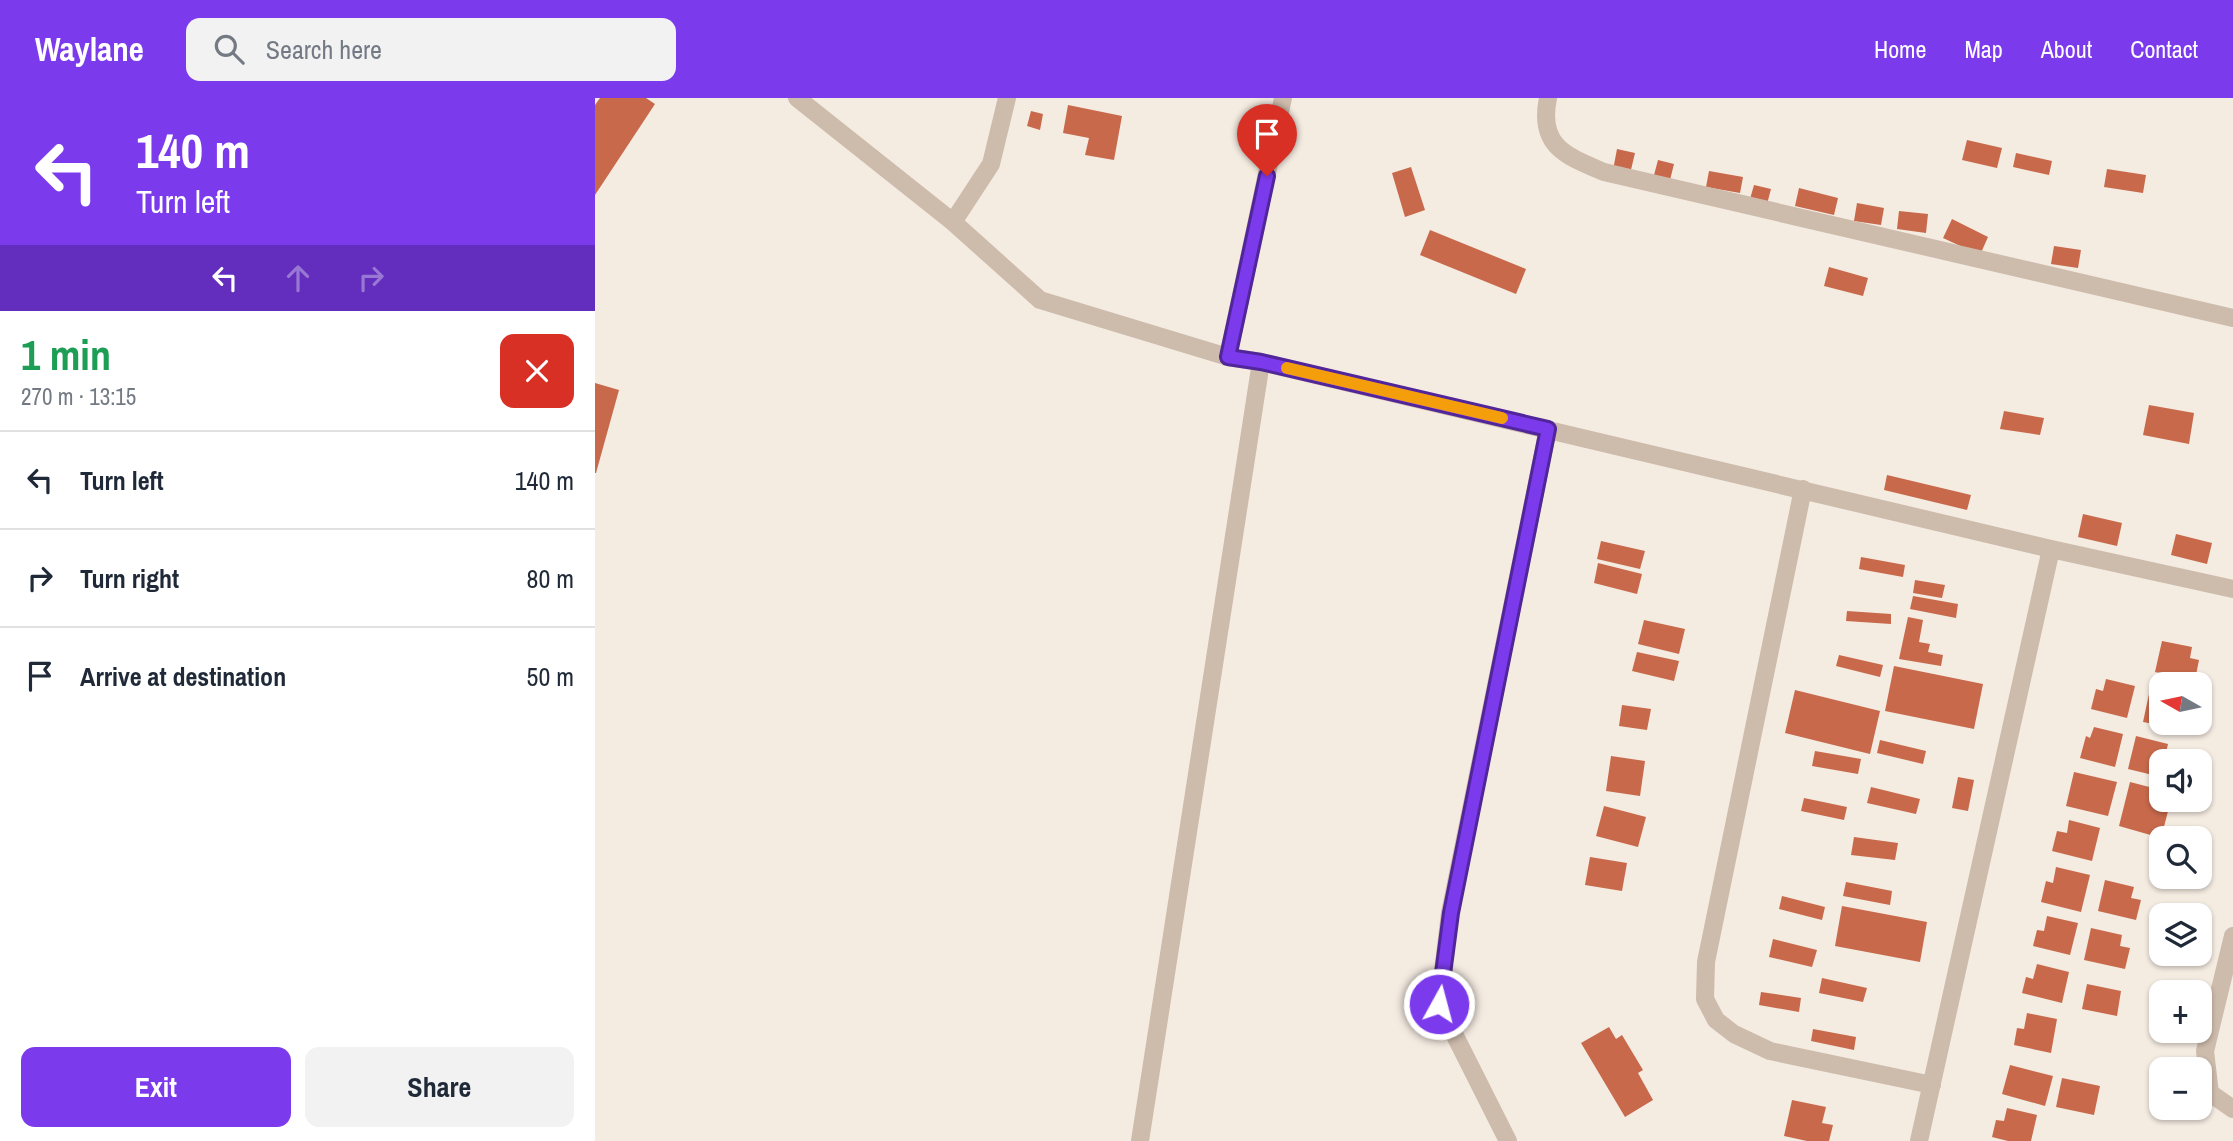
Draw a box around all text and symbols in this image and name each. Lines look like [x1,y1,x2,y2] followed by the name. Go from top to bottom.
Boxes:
[186,18,676,81] search box
[35,27,144,71] text: Waylane
[210,30,248,68] icon: search
[266,32,382,67] text: Search here
[1874,33,1926,65] text: Home
[1964,33,2003,65] text: Map
[2041,33,2092,65] text: About
[2130,33,2198,65] text: Contact
[1237,104,1297,176] pin
[1248,115,1286,153] icon: arrive
[136,117,250,183] text: 140 m
[21,126,112,217] icon: left
[136,180,230,223] text: Turn left
[206,259,244,297] icon: left
[279,259,317,297] icon: ahead
[352,259,390,297] icon: right
[21,327,111,383] text: 1 min
[500,334,574,408] button: close
[21,381,136,412] text: 270 m · 13:15
[21,461,59,499] icon: left
[80,463,164,498] text: Turn left
[515,463,574,498] text: 140 m
[21,559,59,597] icon: right
[80,561,179,596] text: Turn right
[527,561,574,596] text: 80 m
[21,657,59,695] icon: arrive
[80,659,286,694] text: Arrive at destination
[527,659,574,694] text: 50 m
[2149,672,2212,735] north arrow
[2149,672,2212,1120] map controls
[2149,749,2212,812] button: sound
[2149,826,2212,889] button: search
[2149,903,2212,966] button: layers
[1402,967,1476,1041] position arrow
[2149,980,2212,1043] button: +
[21,1047,291,1127] button: Exit
[305,1047,574,1127] button: Share
[2149,1057,2212,1120] button: −

